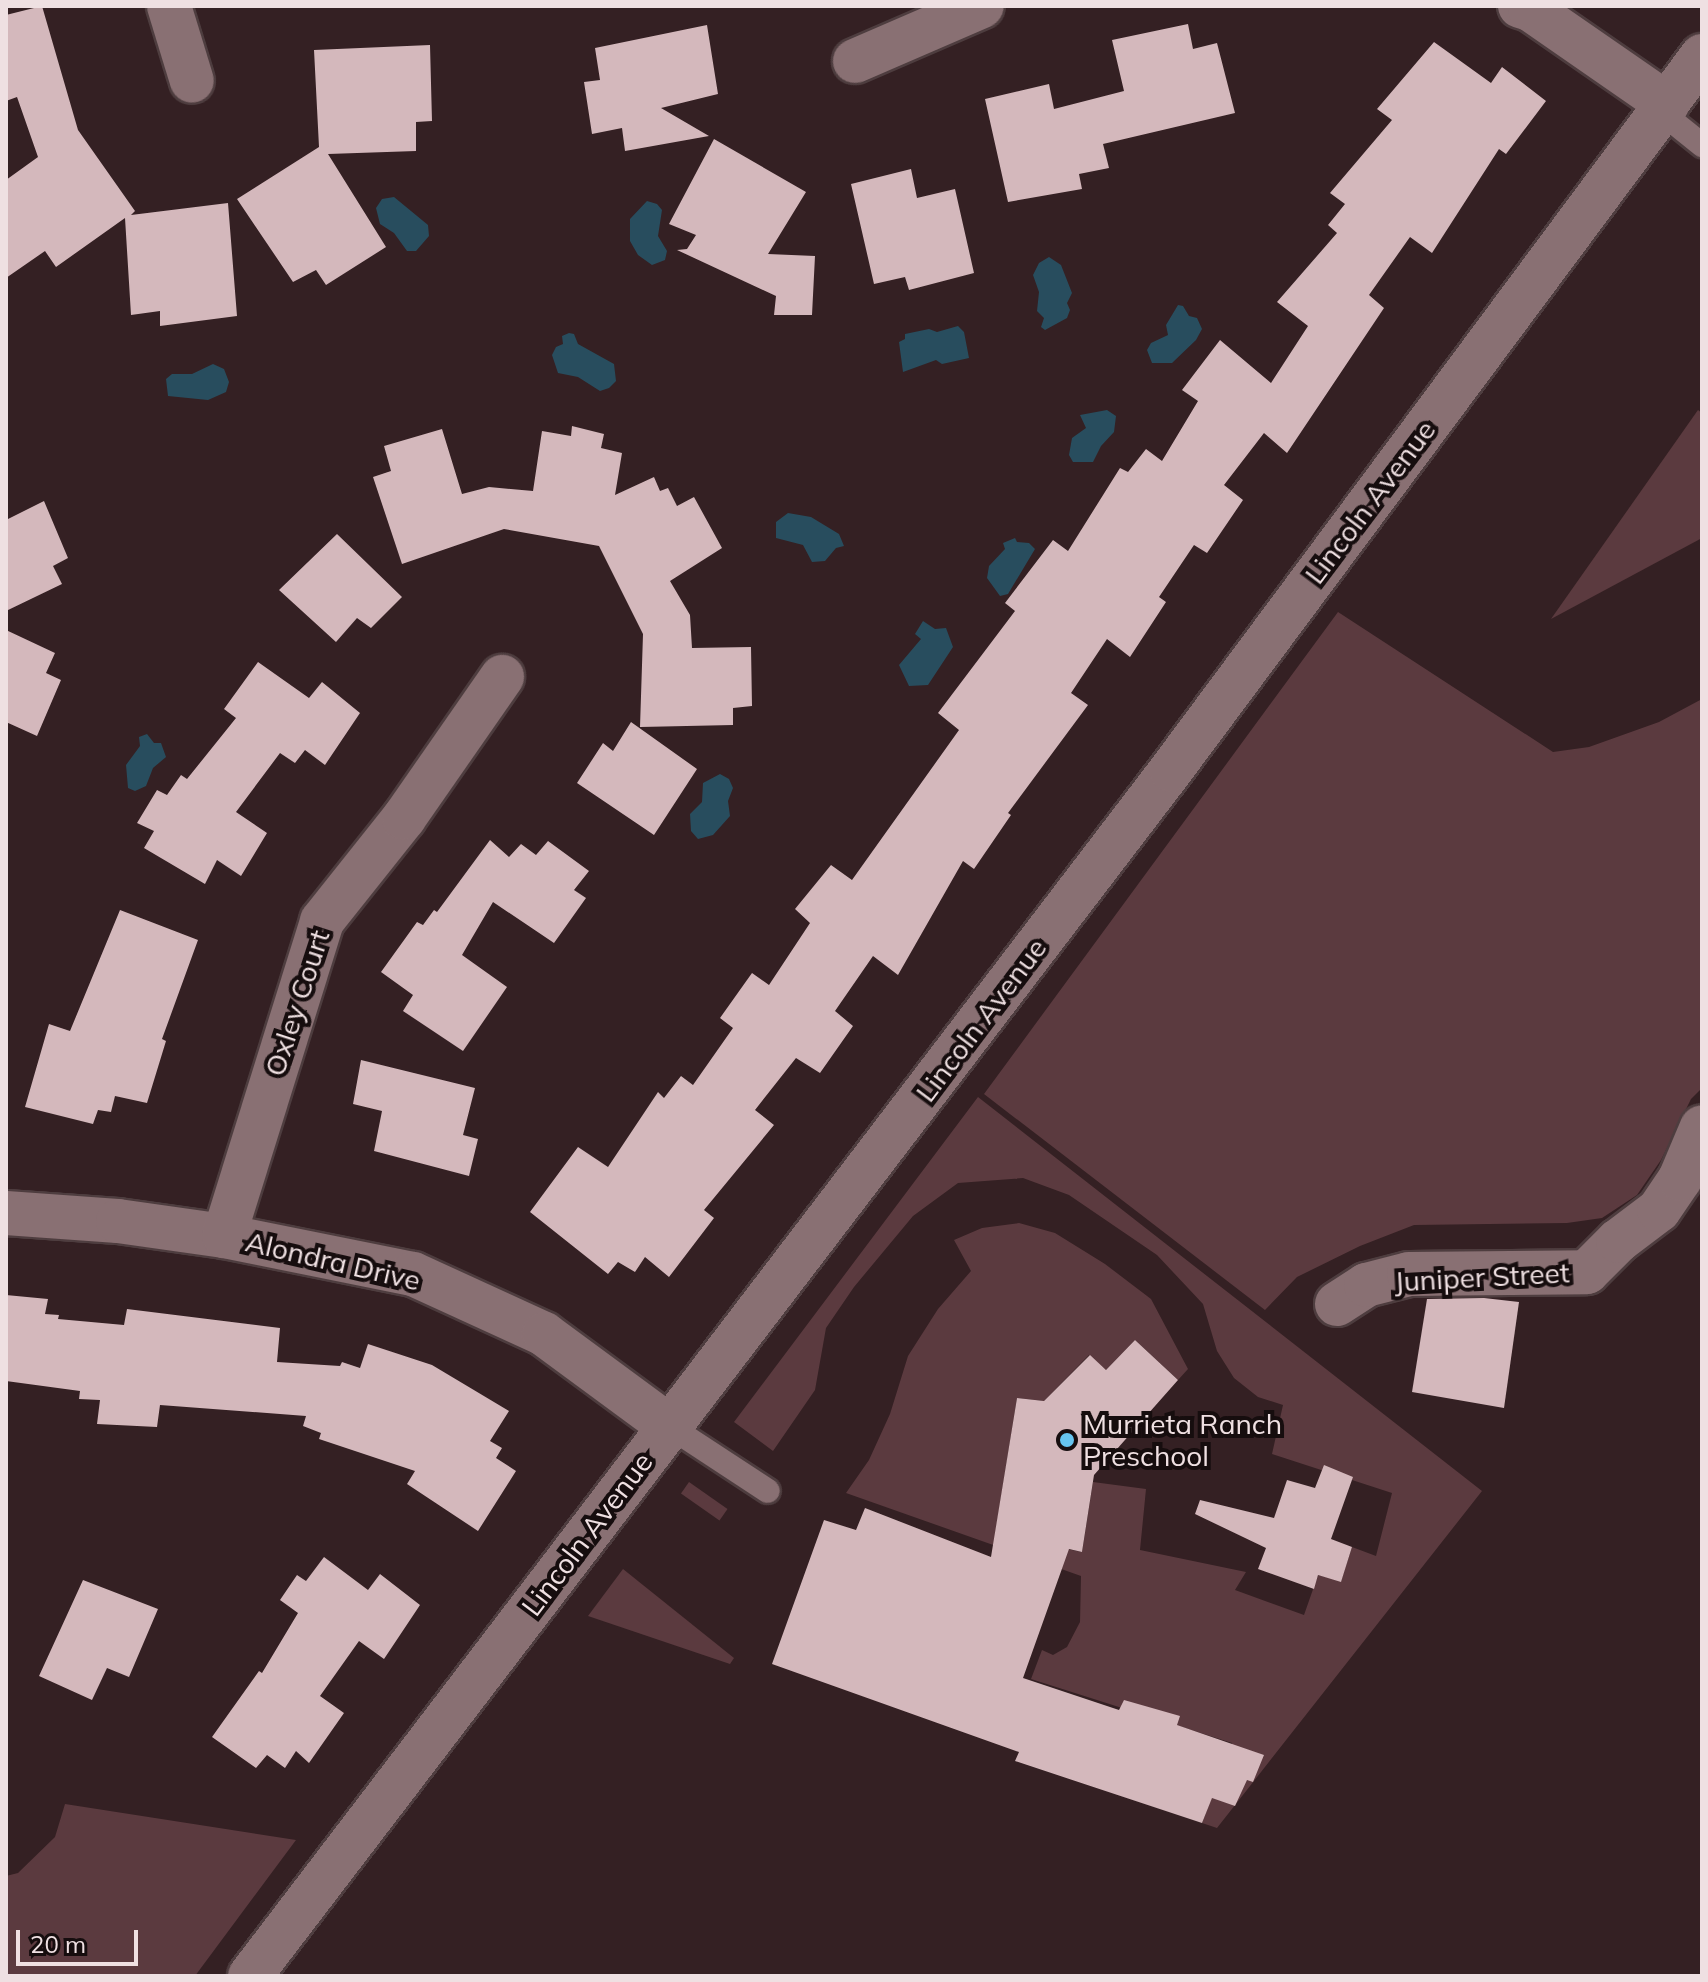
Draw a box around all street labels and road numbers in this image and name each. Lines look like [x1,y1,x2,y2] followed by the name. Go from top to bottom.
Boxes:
[1298,414,1442,590] street label: Lincoln Avenue
[258,926,336,1080] street label: Oxley Court
[909,932,1053,1108] street label: Lincoln Avenue
[242,1225,424,1297] street label: Alondra Drive
[1394,1256,1570,1298] street label: Juniper Street
[515,1446,659,1622] street label: Lincoln Avenue

